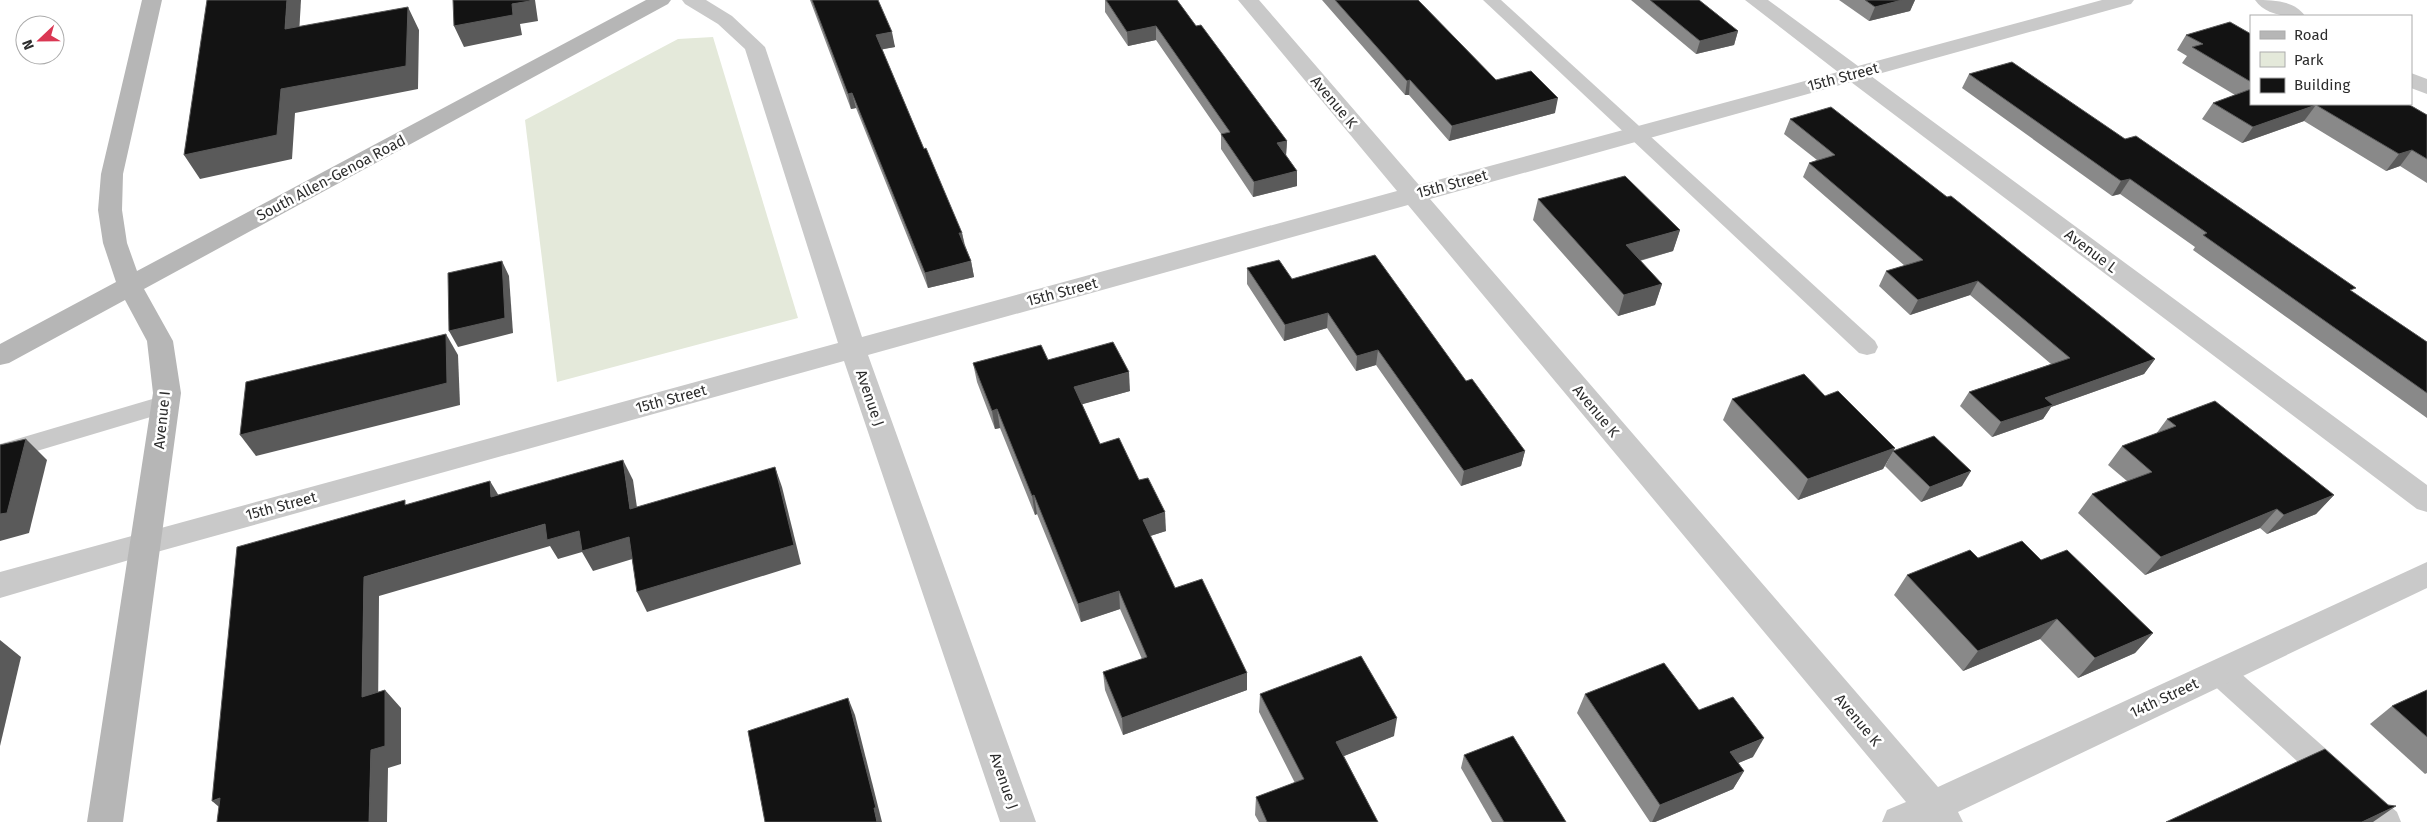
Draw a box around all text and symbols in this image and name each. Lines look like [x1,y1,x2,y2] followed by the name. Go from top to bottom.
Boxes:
[15,15,65,65] north arrow
[2250,15,2412,105] legend
[2294,26,2329,44] text: Road
[19,37,38,52] text: N
[2294,51,2324,69] text: Park
[1806,59,1881,95] street label: 15th Street
[1307,72,1361,132] street label: Avenue K
[2294,76,2350,94] text: Building
[254,131,408,225] street label: South Allen-Genoa Road
[1415,166,1490,202] street label: 15th Street
[2061,225,2121,277] street label: Avenue L
[1025,274,1100,310] street label: 15th Street
[852,367,888,429] street label: Avenue J
[634,381,709,417] street label: 15th Street
[1569,381,1623,441] street label: Avenue K
[150,390,174,450] street label: Avenue I
[244,488,319,524] street label: 15th Street
[2127,674,2202,722] street label: 14th Street
[1831,690,1885,750] street label: Avenue K
[986,750,1022,812] street label: Avenue J

